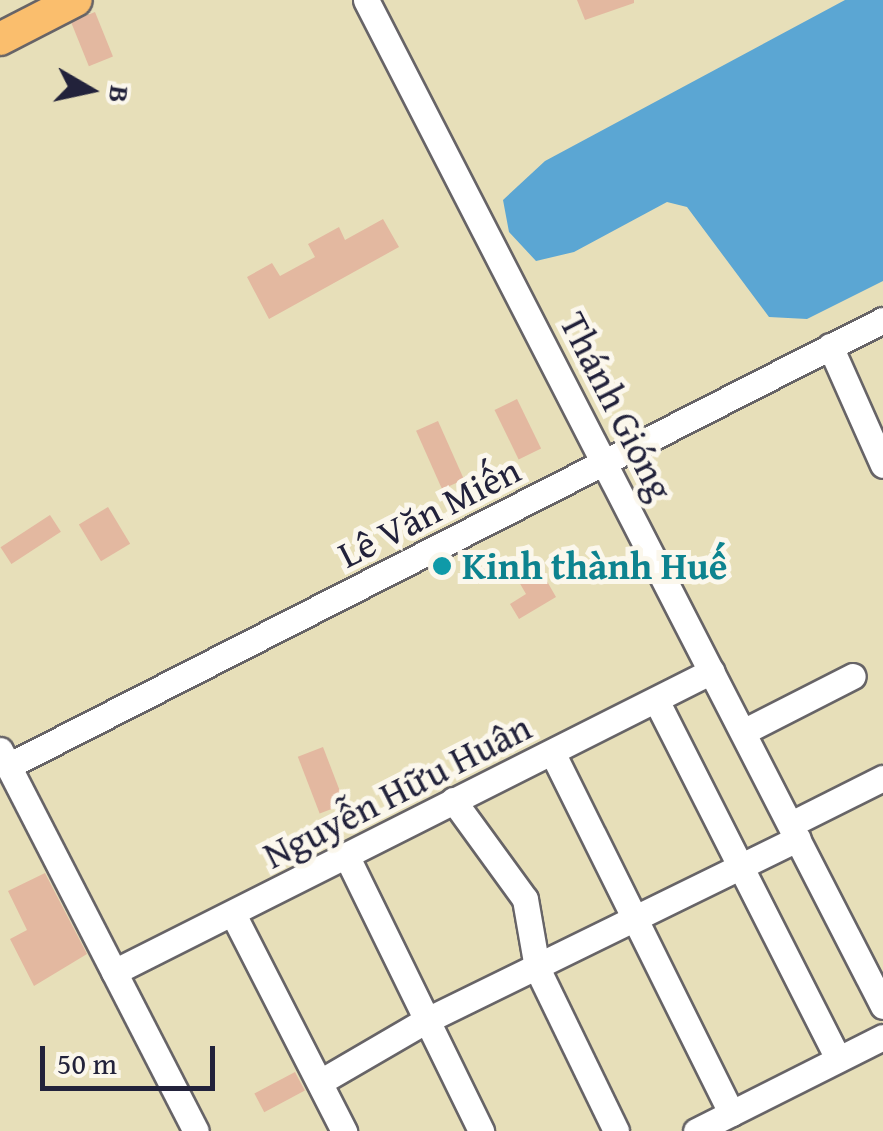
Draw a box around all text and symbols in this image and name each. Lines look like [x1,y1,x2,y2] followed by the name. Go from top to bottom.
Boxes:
[40,40,140,140] north arrow
[99,83,142,107] text: B
[550,305,684,507] street label: Thánh Gióng
[330,447,528,577] street label: Lê Văn Miến
[462,543,727,589] place label: Kinh thành Huế
[431,555,453,577] marker: Kinh thành Huế
[256,704,538,878] street label: Nguyễn Hữu Huân
[45,1026,220,1088] scale bar
[57,1041,117,1085] text: 50 m

